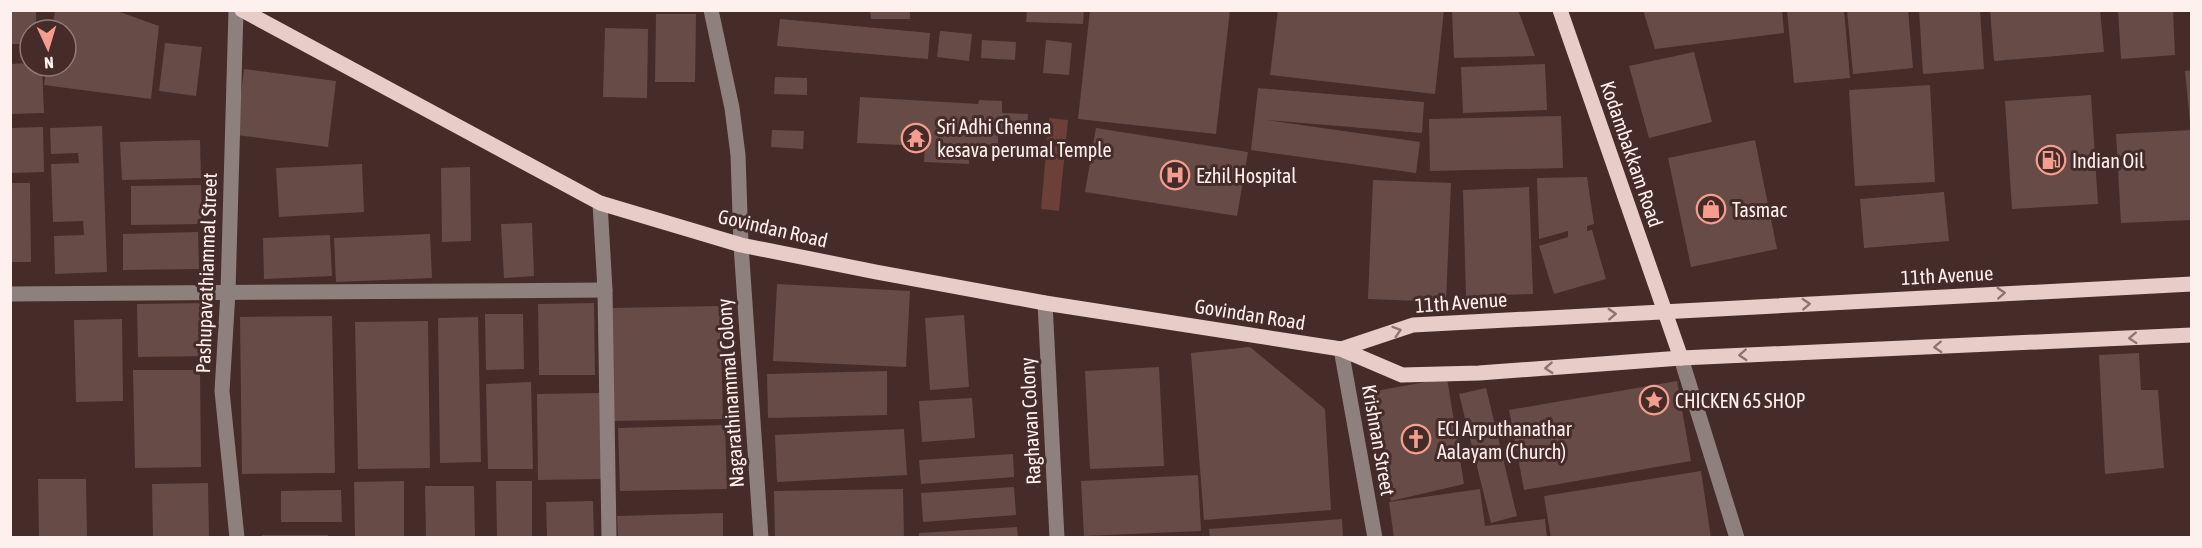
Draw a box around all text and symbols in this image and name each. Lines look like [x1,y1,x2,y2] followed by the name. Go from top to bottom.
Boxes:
[18,18,78,78] north arrow
[44,54,54,72] text: N
[1596,78,1668,230] street label: Kodambakkam Road
[937,115,1112,161] place label: Sri Adhi Chenna kesava perumal Temple
[900,122,932,154] temple icon: Sri Adhi Chenna kesava perumal Temple
[2035,144,2067,176] fuel station icon: Indian Oil
[2072,149,2145,172] place label: Indian Oil
[1159,159,1191,191] hospital icon: Ezhil Hospital
[1196,164,1297,187] place label: Ezhil Hospital
[191,172,221,374] street label: Pashupavathiammal Street
[1695,193,1727,225] shop icon: Tasmac
[1732,198,1787,221] place label: Tasmac
[716,204,830,252] street label: Govindan Road
[1900,261,1994,289] street label: 11th Avenue
[1414,287,1508,317] street label: 11th Avenue
[1997,287,2006,300] one-way arrow
[1193,294,1307,334] street label: Govindan Road
[1802,297,1811,310] one-way arrow
[712,298,748,488] street label: Nagarathinammal Colony
[1607,308,1616,321] one-way arrow
[1391,325,1402,338] one-way arrow
[2129,331,2138,344] one-way arrow
[1934,340,1943,353] one-way arrow
[1739,349,1748,362] one-way arrow
[1015,357,1045,485] street label: Raghavan Colony
[1544,361,1553,374] one-way arrow
[1358,383,1400,498] street label: Krishnan Street
[1638,384,1670,416] place icon: CHICKEN 65 SHOP
[1675,389,1806,412] place label: CHICKEN 65 SHOP
[1437,417,1573,463] place label: ECI Arputhanathar Aalayam (Church)
[1400,423,1432,455] church icon: ECI Arputhanathar Aalayam (Church)

